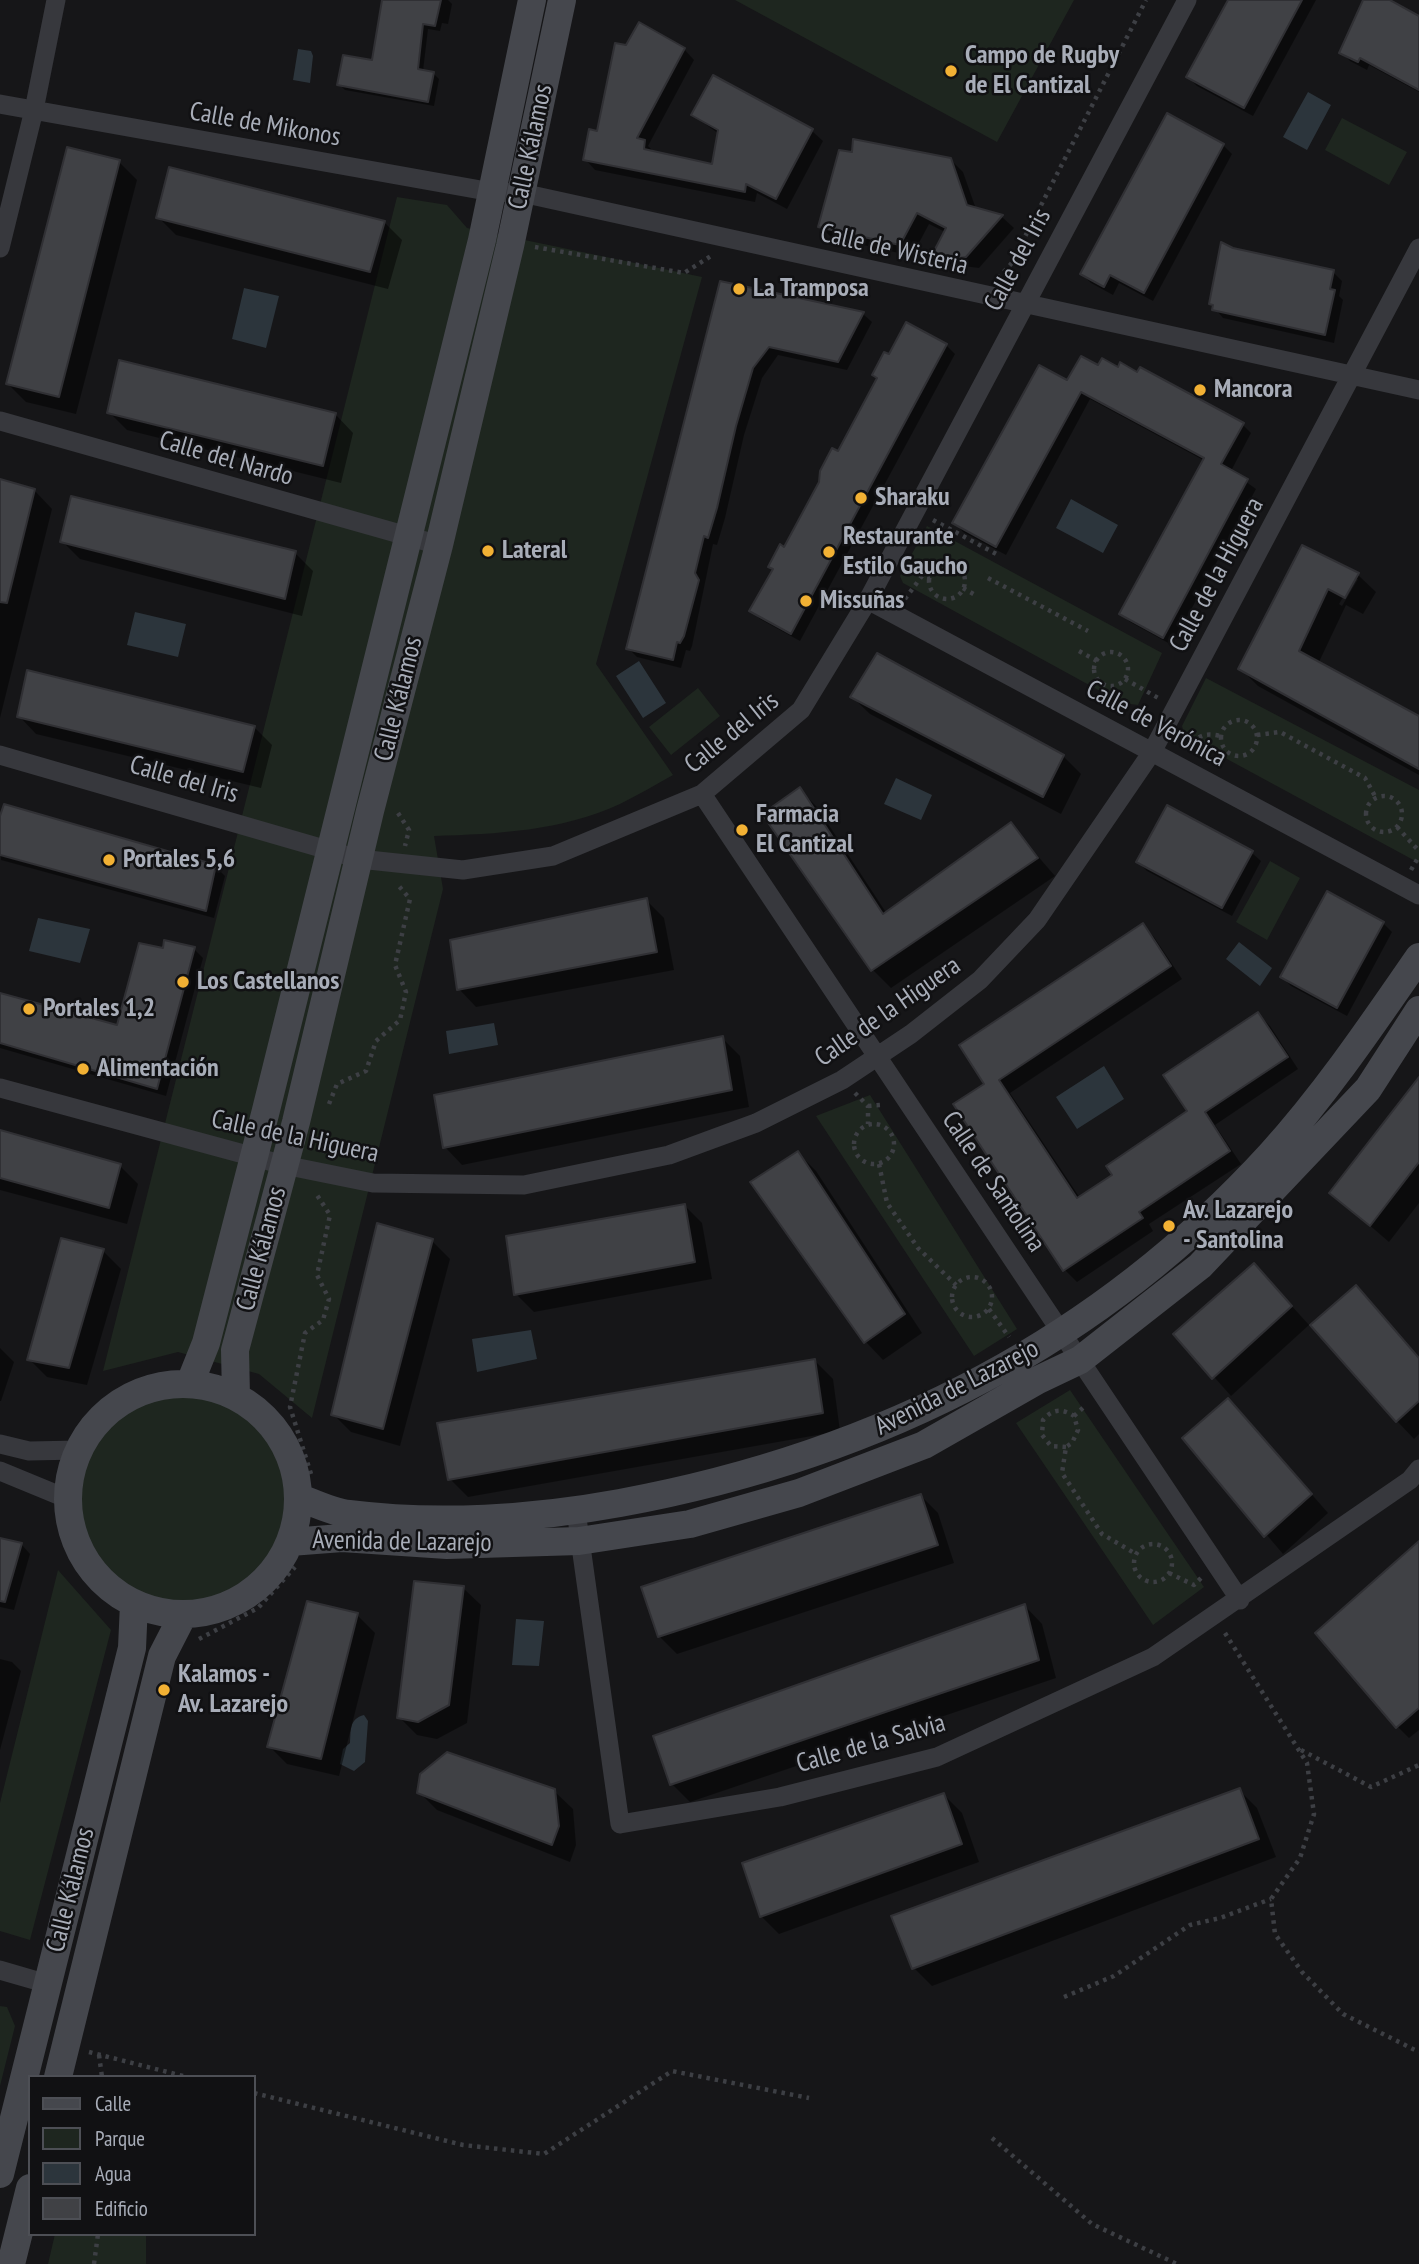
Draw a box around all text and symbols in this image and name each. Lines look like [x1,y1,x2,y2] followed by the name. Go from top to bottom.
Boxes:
[965,40,1119,102] place label: Campo de Rugby de El Cantizal
[943,63,959,79] marker: Campo de Rugby de El Cantizal
[503,82,559,212] street label: Calle Kálamos
[187,96,343,154] street label: Calle de Mikonos
[978,203,1058,317] street label: Calle del Iris
[817,218,971,282] street label: Calle de Wisteria
[753,273,869,305] place label: La Tramposa
[731,281,747,297] marker: La Tramposa
[1214,374,1292,406] place label: Mancora
[1192,382,1208,398] marker: Mancora
[155,425,297,493] street label: Calle del Nardo
[875,482,949,514] place label: Sharaku
[853,490,869,506] marker: Sharaku
[1163,493,1271,657] street label: Calle de la Higuera
[843,521,968,582] place label: Restaurante Estilo Gaucho
[502,535,567,567] place label: Lateral
[480,543,496,559] marker: Lateral
[821,544,837,560] marker: Restaurante Estilo Gaucho
[820,585,904,617] place label: Missuñas
[798,593,814,609] marker: Missuñas
[369,634,429,764] street label: Calle Kálamos
[1081,674,1231,774] street label: Calle de Verónica
[679,686,785,780] street label: Calle del Iris
[126,750,242,810] street label: Calle del Iris
[756,799,853,860] place label: Farmacia El Cantizal
[734,822,750,838] marker: Farmacia El Cantizal
[123,844,235,876] place label: Portales 5,6
[101,852,117,868] marker: Portales 5,6
[809,950,967,1074] street label: Calle de la Higuera
[197,966,339,998] place label: Los Castellanos
[175,974,191,990] marker: Los Castellanos
[43,993,155,1025] place label: Portales 1,2
[21,1001,37,1017] marker: Portales 1,2
[97,1053,219,1085] place label: Alimentación
[75,1061,91,1077] marker: Alimentación
[209,1104,381,1170] street label: Calle de la Higuera
[935,1106,1051,1258] street label: Calle de Santolina
[231,1184,293,1314] street label: Calle Kálamos
[1183,1195,1293,1256] place label: Av. Lazarejo - Santolina
[1161,1218,1177,1234] marker: Av. Lazarejo - Santolina
[870,1333,1044,1443] street label: Avenida de Lazarejo
[312,1525,492,1559] street label: Avenida de Lazarejo
[178,1659,288,1720] place label: Kalamos - Av. Lazarejo
[156,1682,172,1698] marker: Kalamos - Av. Lazarejo
[793,1708,949,1780] street label: Calle de la Salvia
[41,1825,101,1955] street label: Calle Kálamos
[28,2075,256,2236] legend
[95,2090,131,2117] text: Calle
[95,2125,145,2152] text: Parque
[95,2160,131,2187] text: Agua
[95,2195,148,2222] text: Edificio

